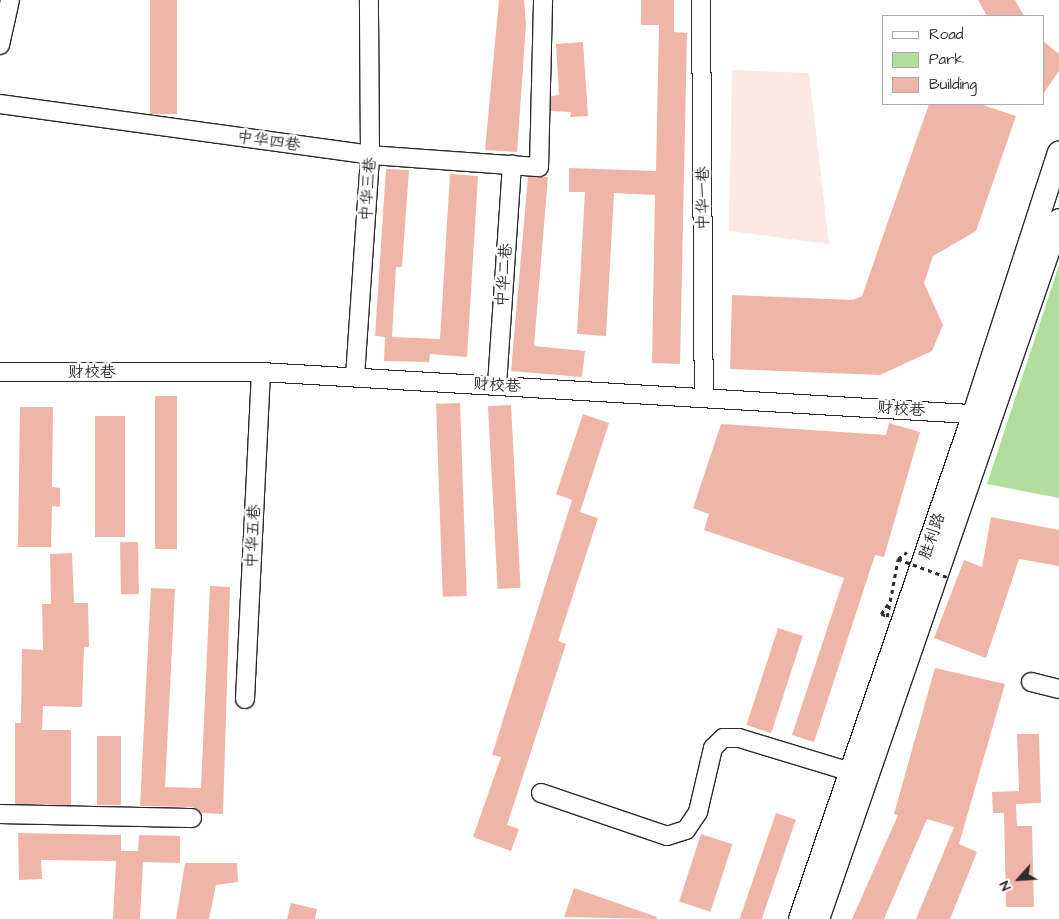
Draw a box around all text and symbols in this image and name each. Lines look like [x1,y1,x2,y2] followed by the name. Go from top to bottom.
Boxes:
[882,15,1044,105] legend
[929,24,963,45] text: Road
[929,49,964,70] text: Park
[929,74,977,95] text: Building
[236,127,302,155] street label: 中华四巷
[356,156,380,222] street label: 中华三巷
[693,166,713,230] street label: 中华一巷
[492,242,516,308] street label: 中华二巷
[68,362,116,382] street label: 财校巷
[473,374,521,396] street label: 财校巷
[876,398,926,420] street label: 财校巷
[242,504,264,568] street label: 中华五巷
[915,510,949,562] street label: 胜利路
[994,854,1044,904] north arrow
[995,877,1016,894] text: N

